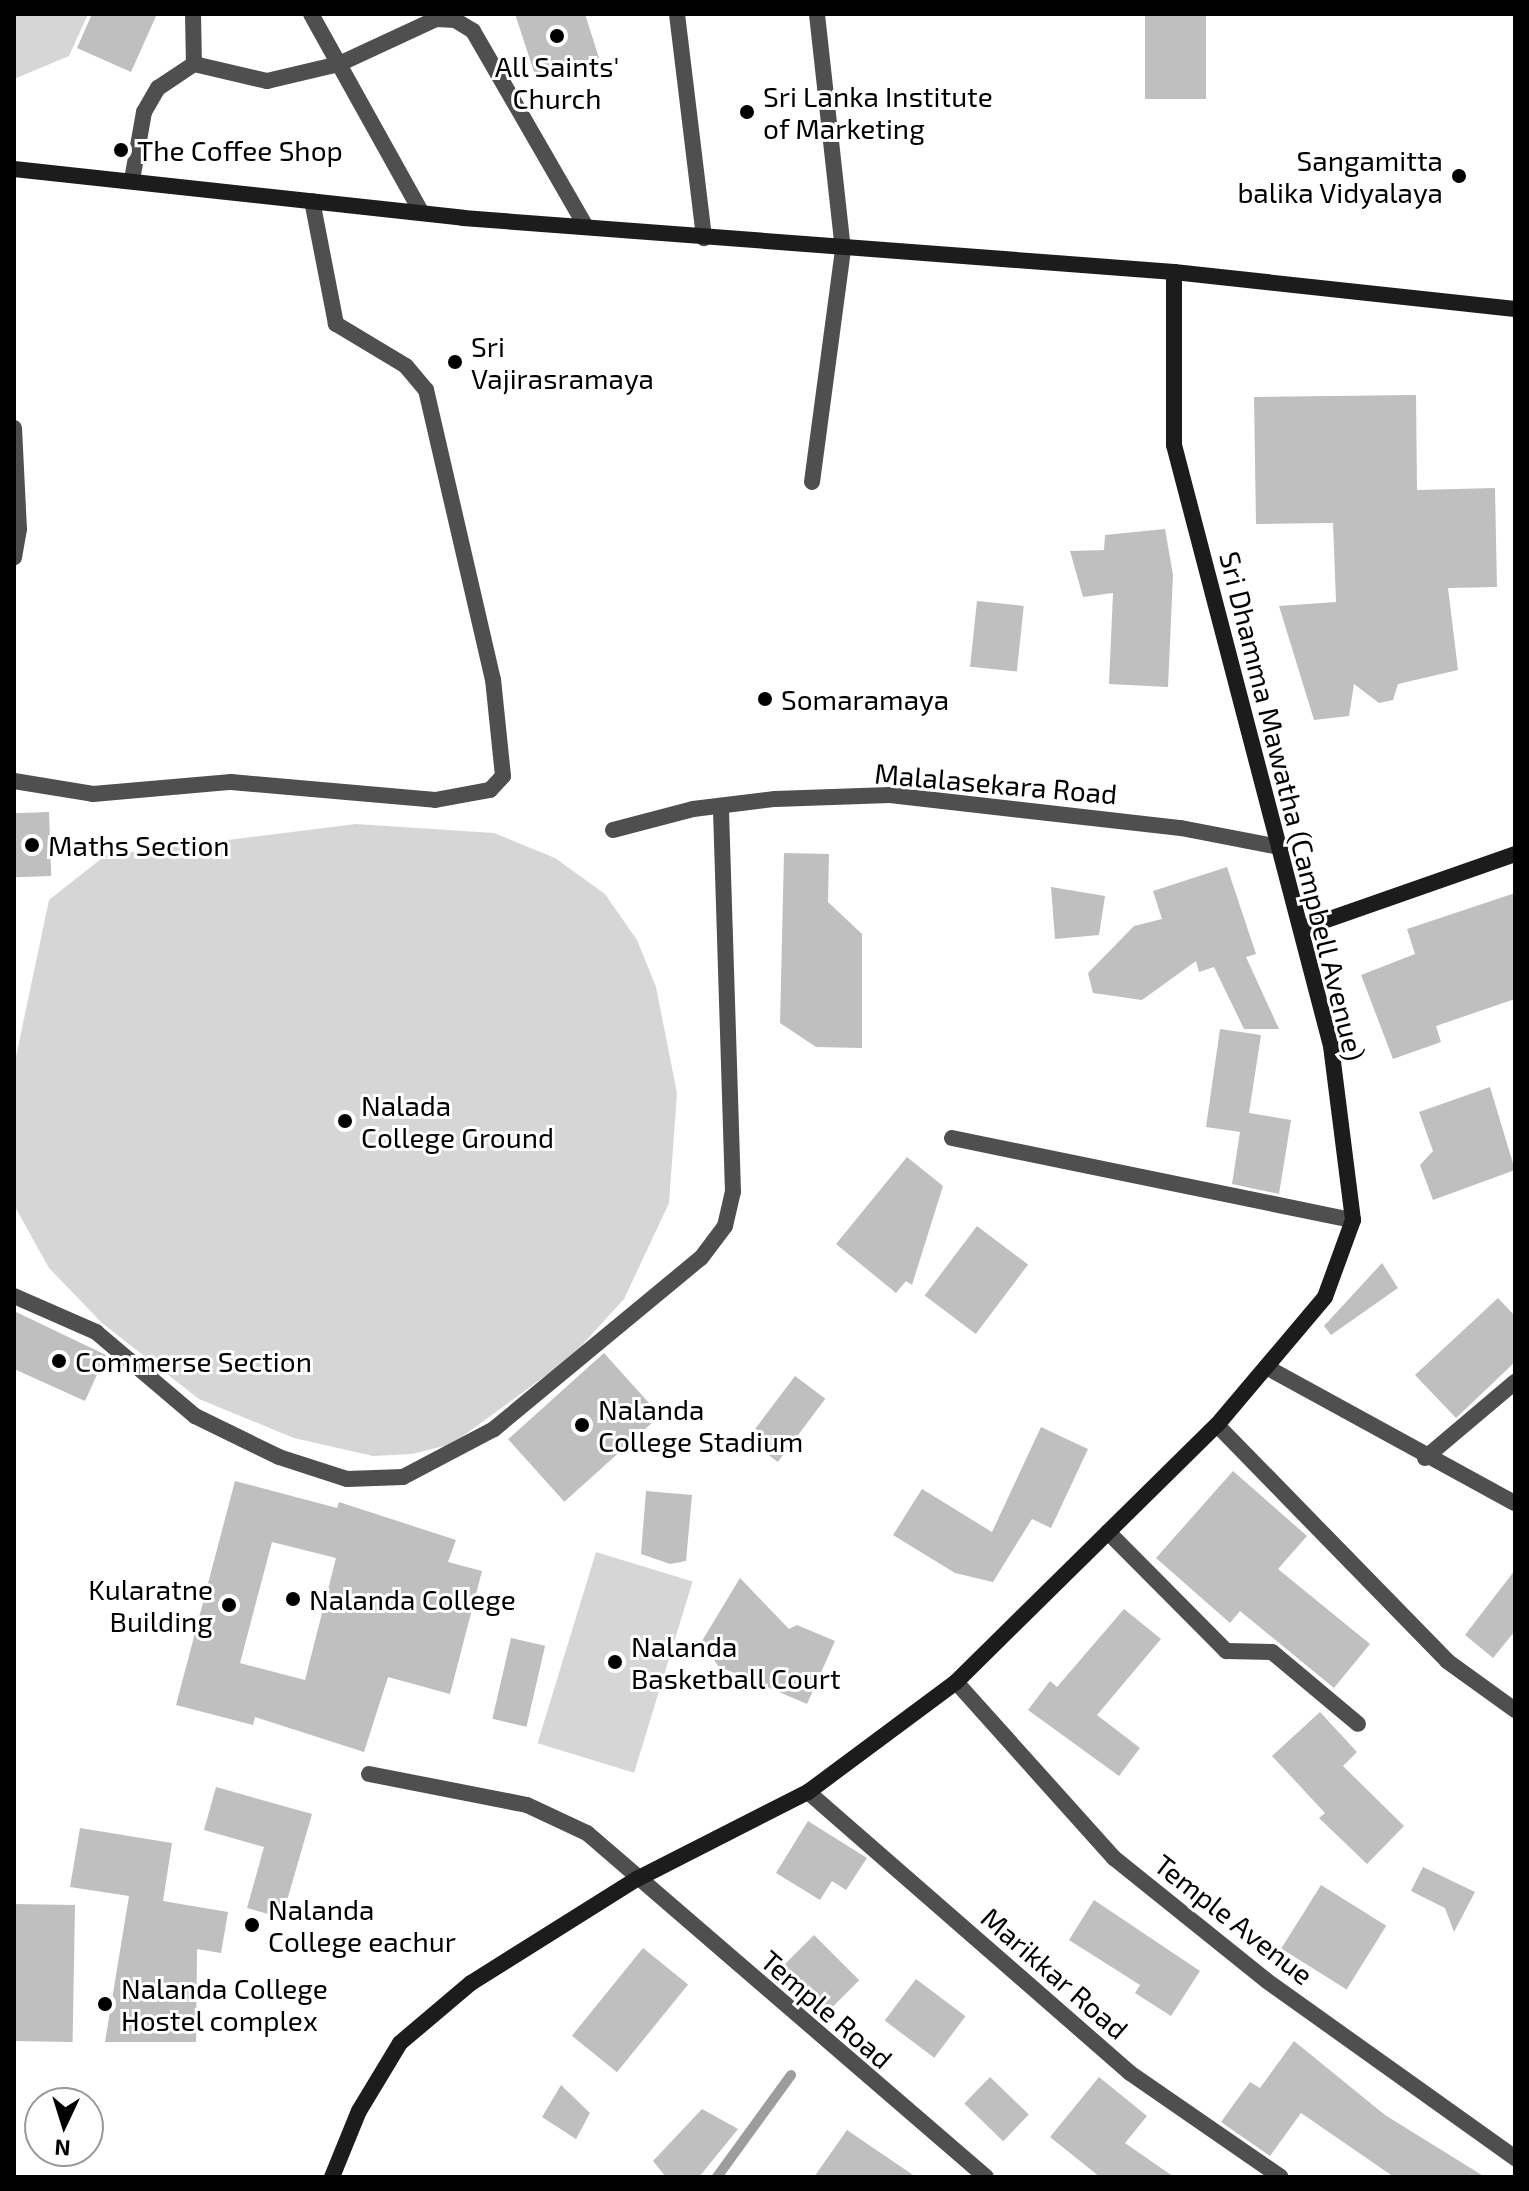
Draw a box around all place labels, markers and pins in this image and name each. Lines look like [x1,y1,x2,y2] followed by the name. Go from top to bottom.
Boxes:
[548,27,566,45] marker: All Saints' Church
[494,49,620,115] place label: All Saints' Church
[763,79,993,145] place label: Sri Lanka Institute of Marketing
[738,103,756,121] marker: Sri Lanka Institute of Marketing
[137,133,343,167] place label: The Coffee Shop
[112,141,130,159] marker: The Coffee Shop
[1237,143,1443,209] place label: Sangamitta balika Vidyalaya
[1450,167,1468,185] marker: Sangamitta balika Vidyalaya
[471,329,654,395] place label: Sri Vajirasramaya
[446,353,464,371] marker: Sri Vajirasramaya
[781,682,949,716] place label: Somaramaya
[756,690,774,708] marker: Somaramaya
[48,828,230,862] place label: Maths Section
[23,836,41,854] marker: Maths Section
[361,1088,554,1154] place label: Nalada College Ground
[336,1112,354,1130] marker: Nalada College Ground
[75,1344,312,1378] place label: Commerse Section
[50,1352,68,1370] marker: Commerse Section
[598,1392,803,1458] place label: Nalanda College Stadium
[573,1416,591,1434] marker: Nalanda College Stadium
[88,1572,213,1638] place label: Kularatne Building
[309,1582,516,1616] place label: Nalanda College
[284,1590,302,1608] marker: Nalanda College
[220,1596,238,1614] marker: Kularatne Building
[631,1629,841,1695] place label: Nalanda Basketball Court
[606,1653,624,1671] marker: Nalanda Basketball Court
[268,1892,456,1958] place label: Nalanda College eachur
[243,1916,261,1934] marker: Nalanda College eachur
[121,1971,328,2037] place label: Nalanda College Hostel complex
[96,1995,114,2013] marker: Nalanda College Hostel complex

